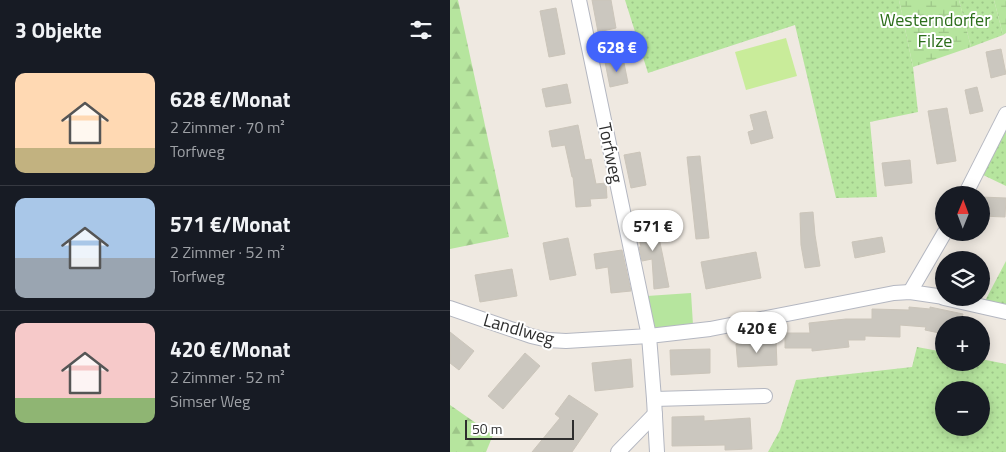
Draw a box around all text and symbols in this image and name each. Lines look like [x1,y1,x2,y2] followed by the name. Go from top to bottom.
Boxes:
[880,6,990,54] park label: Westerndorfer Filze
[15,14,102,46] text: 3 Objekte
[407,16,435,44] icon: filters
[582,30,652,73] pin: 628 €
[597,35,637,59] text: 628 €
[170,83,291,115] text: 628 €/Monat
[55,93,115,153] icon: home
[170,115,285,139] text: 2 Zimmer · 70 m²
[591,120,631,186] street label: Torfweg
[170,139,225,163] text: Torfweg
[935,186,990,241] north arrow
[935,186,990,436] map controls
[170,208,291,240] text: 571 €/Monat
[618,210,688,252] pin: 571 €
[633,214,673,238] text: 571 €
[55,218,115,278] icon: home
[170,240,285,264] text: 2 Zimmer · 52 m²
[935,251,990,306] button: layers
[170,264,225,288] text: Torfweg
[480,306,558,352] street label: Landlweg
[722,312,792,354] pin: 420 €
[737,316,777,340] text: 420 €
[935,316,990,371] button: +
[170,333,291,365] text: 420 €/Monat
[55,343,115,403] icon: home
[170,365,285,389] text: 2 Zimmer · 52 m²
[935,381,990,436] button: −
[170,389,250,413] text: Simser Weg
[465,417,574,440] scale bar
[472,418,502,439] text: 50 m

